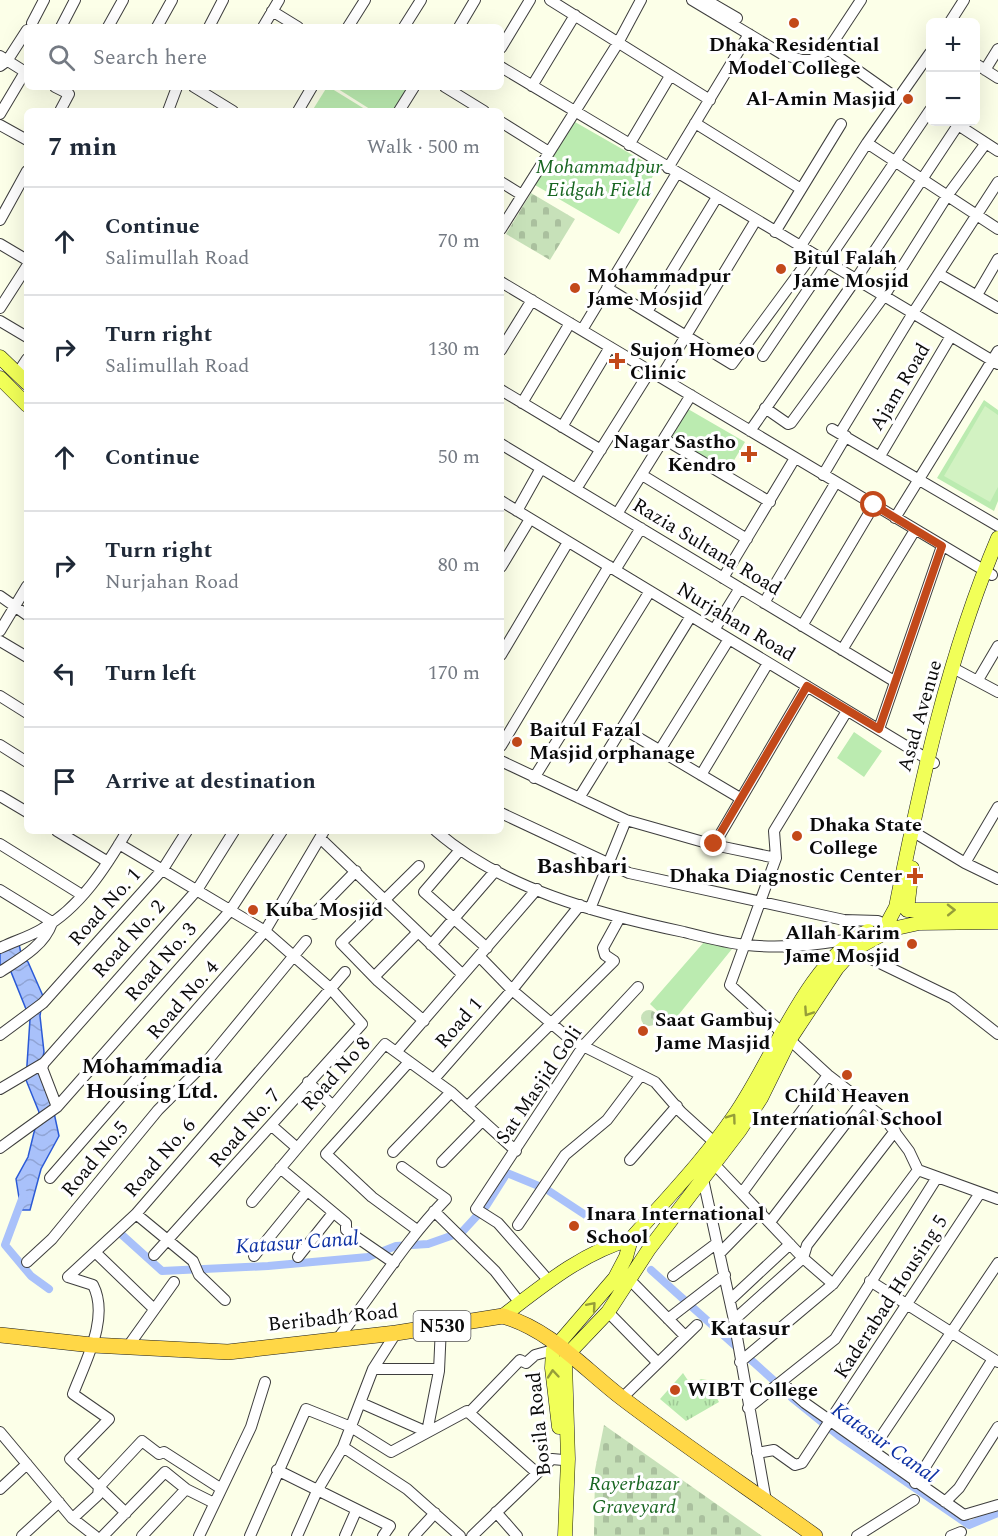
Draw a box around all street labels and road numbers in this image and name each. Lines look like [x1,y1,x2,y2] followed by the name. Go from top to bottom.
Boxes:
[862,337,938,437] street label: Ajam Road
[627,490,787,604] street label: Razia Sultana Road
[671,575,801,669] street label: Nurjahan Road
[890,656,950,776] street label: Asad Avenue
[62,861,148,953] street label: Road No. 1
[86,893,172,985] street label: Road No. 2
[118,916,204,1008] street label: Road No. 3
[140,954,226,1046] street label: Road No. 4
[428,990,490,1056] street label: Road 1
[488,1020,590,1150] street label: Sat Masjid Goli
[294,1030,378,1118] street label: Road No 8
[202,1082,288,1174] street label: Road No. 7
[117,1112,203,1204] street label: Road No. 6
[54,1114,136,1204] street label: Road No.5
[827,1209,955,1385] street label: Kaderabad Housing 5
[266,1296,400,1340] street label: Beribadh Road
[414,1311,470,1341] road number: N530
[519,1370,559,1478] street label: Bosila Road

